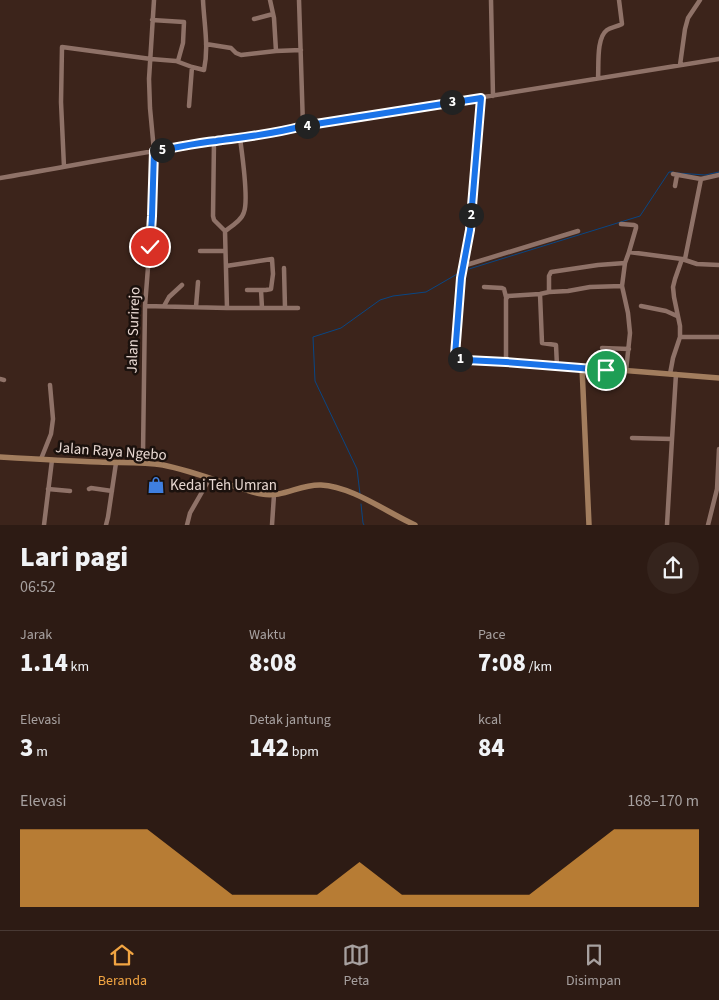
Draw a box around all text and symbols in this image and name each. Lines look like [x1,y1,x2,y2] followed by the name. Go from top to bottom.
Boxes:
[440,90,464,114] pin: 3
[449,92,456,112] text: 3
[294,114,320,138] pin: 4
[304,116,311,136] text: 4
[150,138,174,162] pin: 5
[159,140,166,160] text: 5
[458,202,484,228] pin: 2
[468,205,475,225] text: 2
[129,226,171,268] pin
[136,233,164,261] icon: check
[121,286,146,374] street label: Jalan Surirejo
[448,346,472,372] pin: 1
[457,349,464,369] text: 1
[585,349,627,391] pin
[592,356,620,384] icon: arrive
[55,437,167,466] street label: Jalan Raya Ngebo
[146,475,166,495] shop icon: Kedai Teh Umran
[170,475,277,496] place label: Kedai Teh Umran
[20,537,128,577] text: Lari pagi
[647,542,699,594] button: share
[20,576,56,598] text: 06:52
[20,625,52,645] text: Jarak
[249,625,286,645] text: Waktu
[478,625,505,645] text: Pace
[20,645,68,681] text: 1.14
[249,645,297,681] text: 8:08
[478,645,526,681] text: 7:08
[68,657,89,677] text: km
[526,657,552,677] text: /km
[20,710,61,730] text: Elevasi
[249,710,331,730] text: Detak jantung
[478,710,502,730] text: kcal
[20,730,33,766] text: 3
[249,730,289,766] text: 142
[478,730,505,766] text: 84
[33,742,48,762] text: m
[289,742,319,762] text: bpm
[20,790,66,812] text: Elevasi
[627,790,699,812] text: 168–170 m
[98,941,147,991] tab: Beranda
[342,941,370,991] tab: Peta
[566,941,621,991] tab: Disimpan

